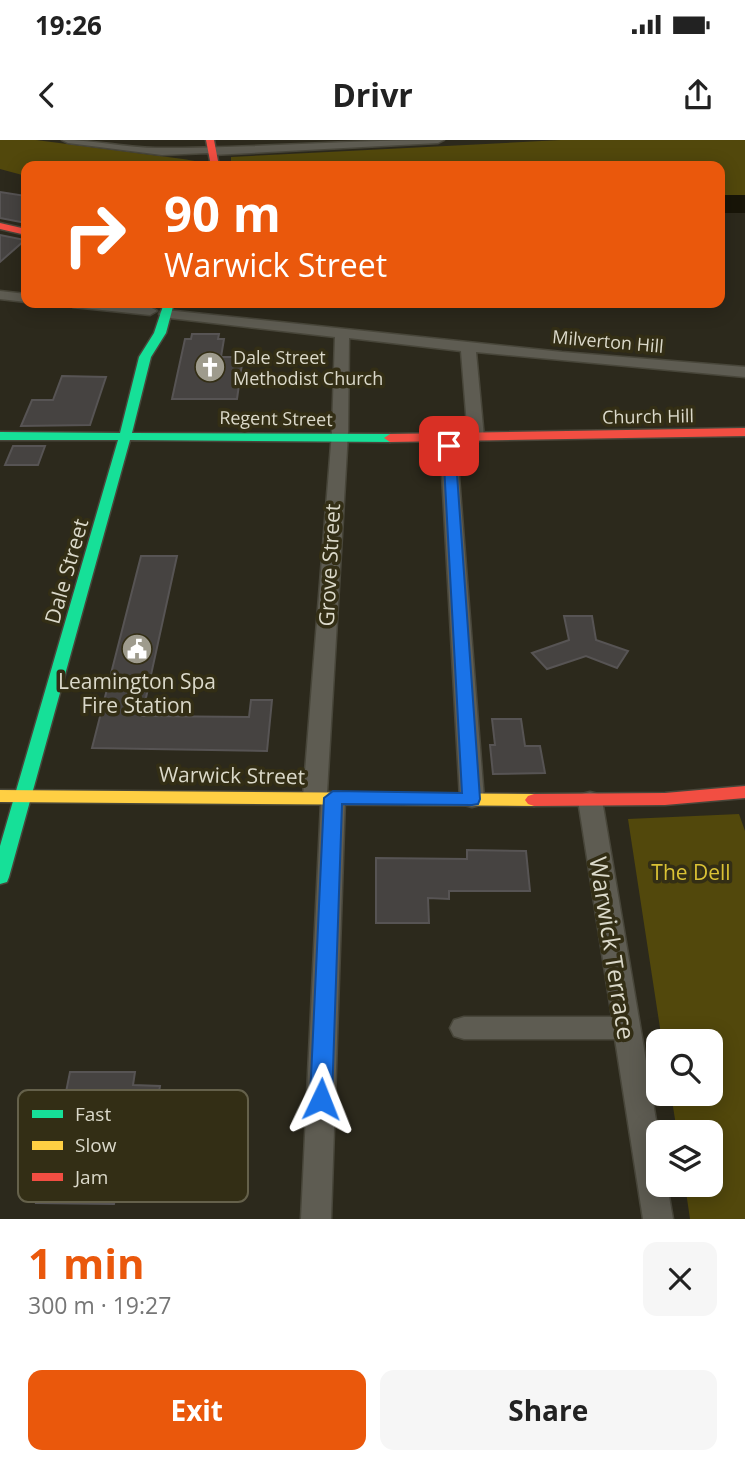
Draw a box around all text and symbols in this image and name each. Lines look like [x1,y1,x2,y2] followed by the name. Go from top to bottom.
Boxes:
[35,7,102,43] text: 19:26
[332,73,413,116] text: Drivr
[28,76,66,114] icon: back
[679,76,717,114] icon: share
[164,180,281,246] text: 90 m
[49,189,140,280] icon: right
[164,243,387,286] text: Warwick Street
[551,324,665,358] street label: Milverton Hill
[233,345,383,390] place label: Dale Street Methodist Church
[193,350,227,384] church icon: Dale Street Methodist Church
[602,403,694,429] street label: Church Hill
[219,405,333,431] street label: Regent Street
[419,416,479,476] pin
[430,427,468,465] icon: arrive
[312,503,346,627] street label: Grove Street
[38,515,94,627] street label: Dale Street
[120,632,154,666] public building icon: Leamington Spa Fire Station
[58,667,216,719] place label: Leamington Spa Fire Station
[159,760,305,790] street label: Warwick Street
[582,854,644,1042] street label: Warwick Terrace
[651,858,731,886] park label: The Dell
[646,1029,723,1197] map controls
[646,1029,723,1106] button: search
[284,1062,358,1136] position arrow
[18,1090,248,1202] legend
[75,1101,111,1127] text: Fast
[646,1120,723,1197] button: layers
[75,1132,117,1158] text: Slow
[73,1164,108,1190] text: Jam
[28,1234,145,1291] text: 1 min
[643,1242,717,1316] button: close
[28,1289,171,1321] text: 300 m · 19:27
[28,1370,366,1450] button: Exit
[380,1370,717,1450] button: Share

